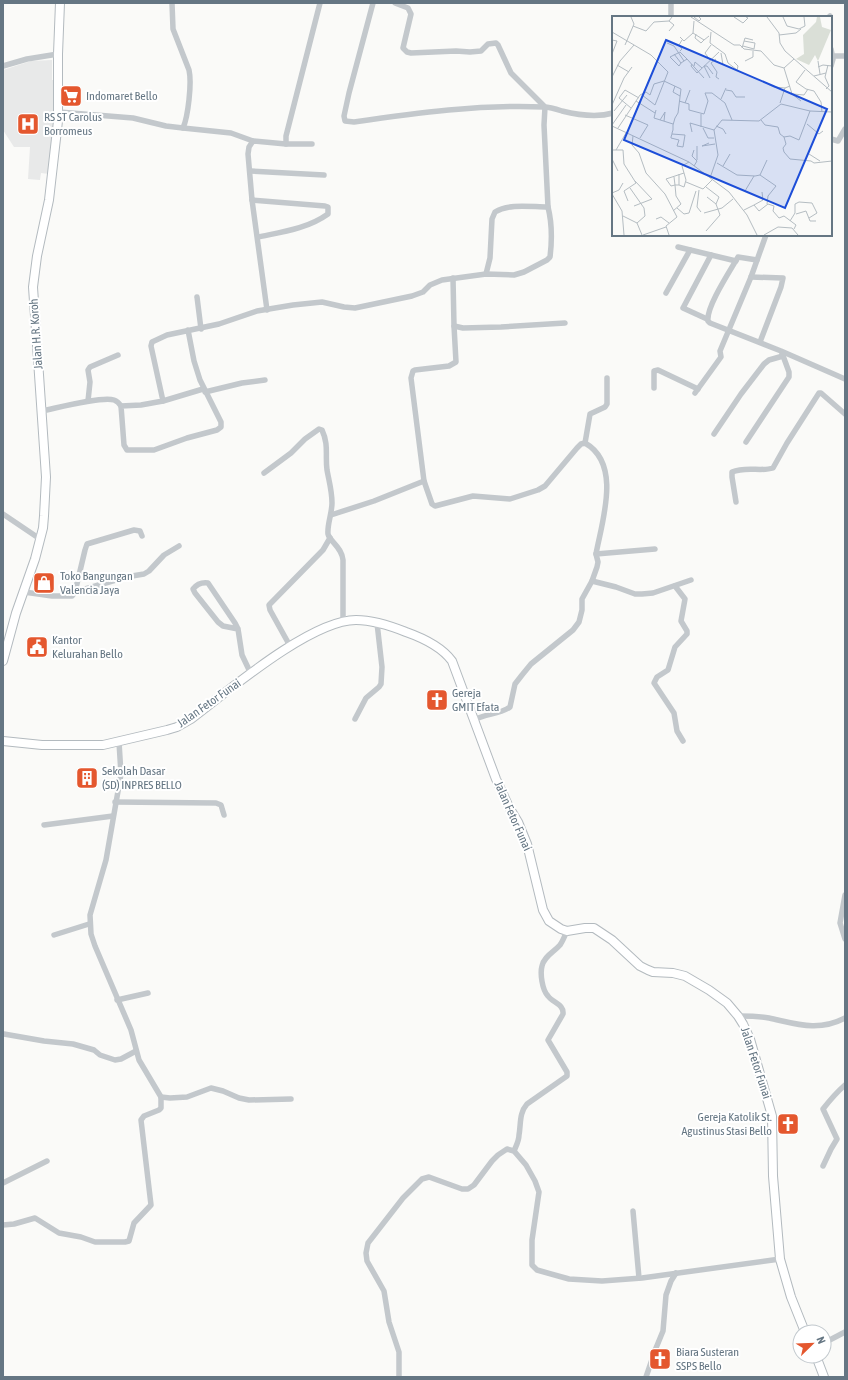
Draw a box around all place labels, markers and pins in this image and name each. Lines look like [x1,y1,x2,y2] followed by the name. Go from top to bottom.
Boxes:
[58,83,84,109] supermarket icon: Indomaret Bello
[86,89,158,103] place label: Indomaret Bello
[44,110,102,138] place label: RS ST Carolus Borromeus
[15,111,41,137] hospital icon: RS ST Carolus Borromeus
[60,569,133,597] place label: Toko Bangungan Valencia Jaya
[31,570,57,596] shop icon: Toko Bangungan Valencia Jaya
[52,633,123,661] place label: Kantor Kelurahan Bello
[24,634,50,660] public building icon: Kantor Kelurahan Bello
[452,686,499,714] place label: Gereja GMIT Efata
[424,687,450,713] church icon: Gereja GMIT Efata
[102,764,182,792] place label: Sekolah Dasar (SD) INPRES BELLO
[74,765,100,791] building icon: Sekolah Dasar (SD) INPRES BELLO
[681,1110,772,1138] place label: Gereja Katolik St. Agustinus Stasi Bello
[775,1111,801,1137] church icon: Gereja Katolik St. Agustinus Stasi Bello
[676,1345,739,1373] place label: Biara Susteran SSPS Bello
[647,1346,673,1372] church icon: Biara Susteran SSPS Bello

